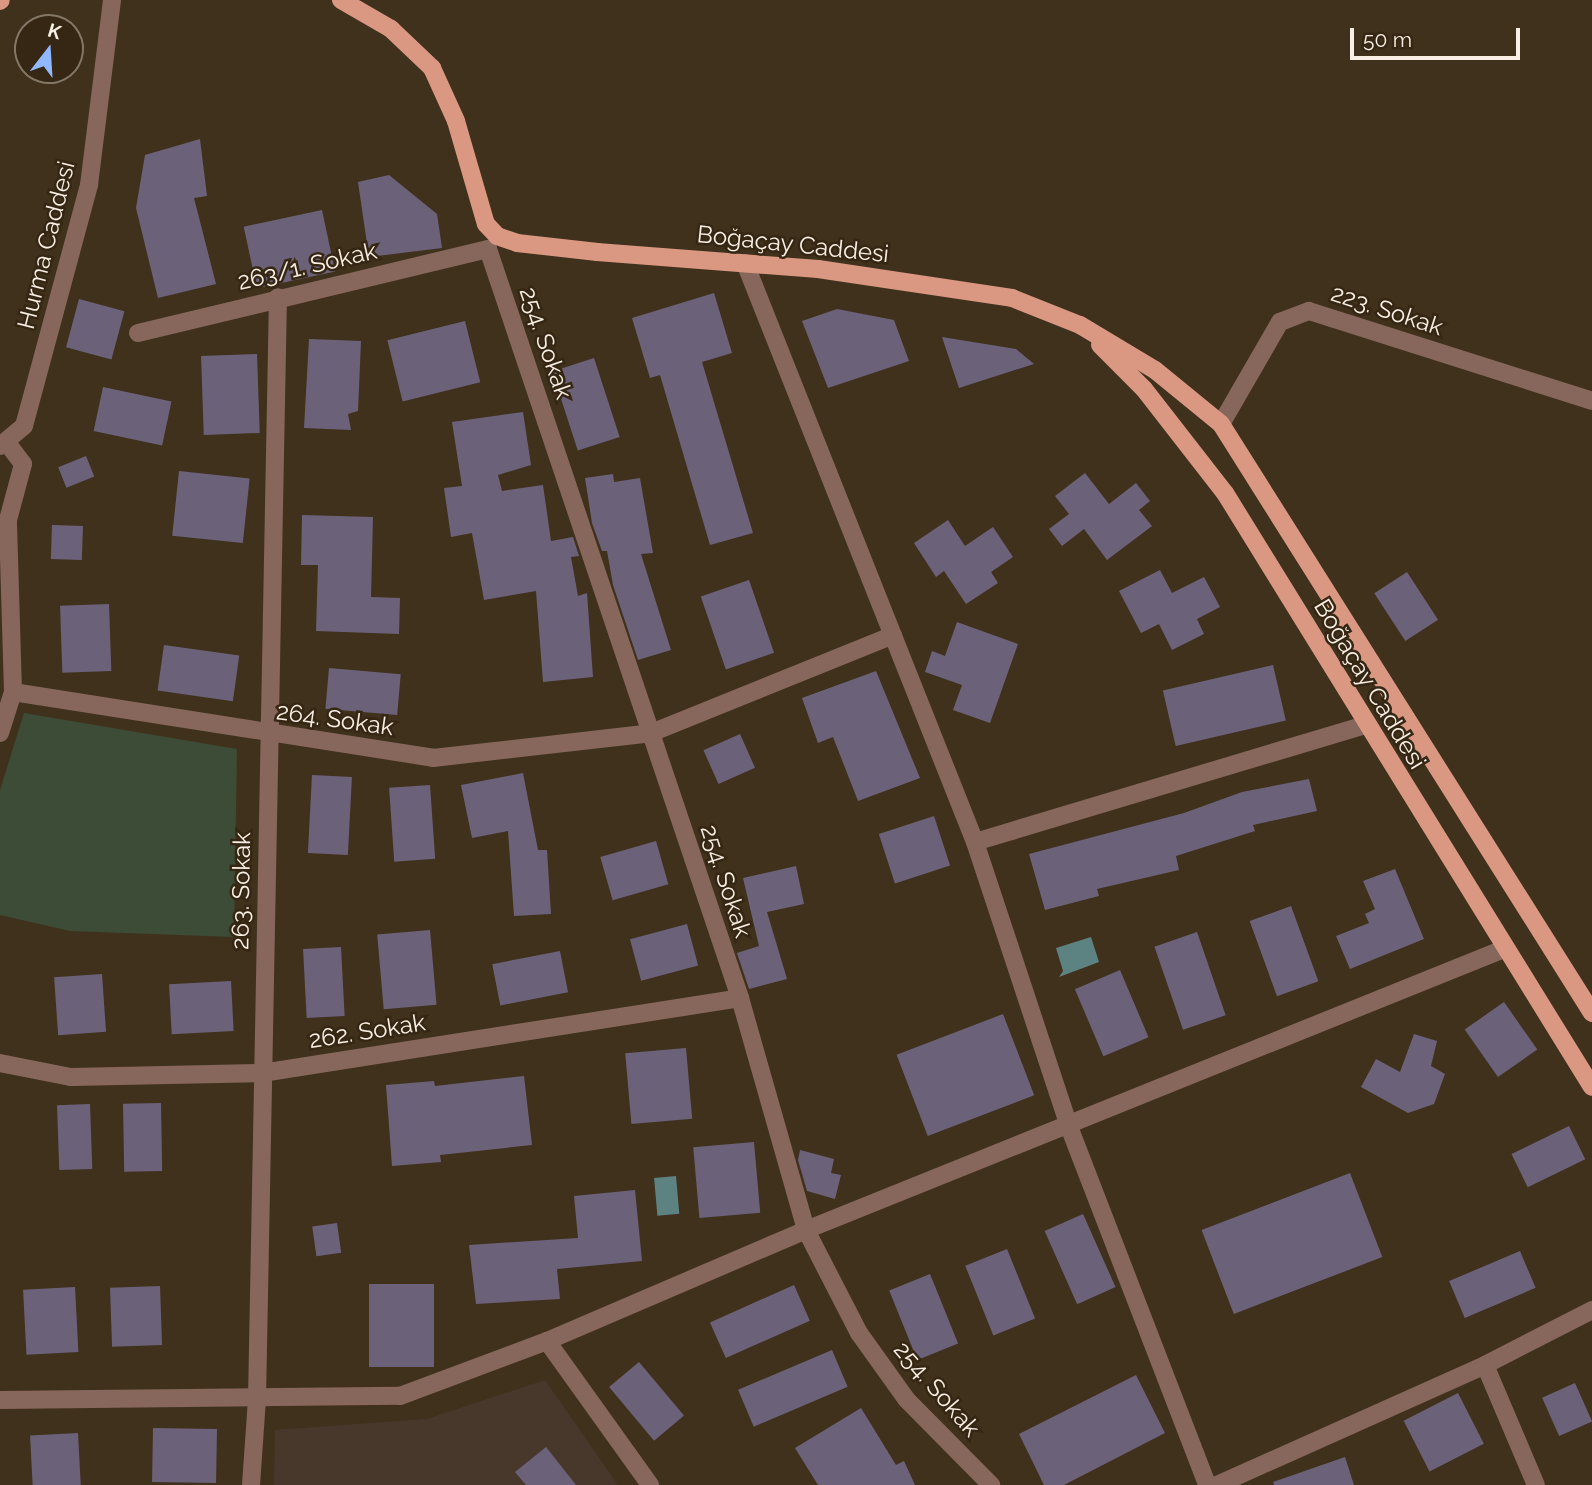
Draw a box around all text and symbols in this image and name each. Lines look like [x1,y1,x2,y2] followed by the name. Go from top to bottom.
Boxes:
[14,14,84,84] north arrow
[1354,14,1524,58] scale bar
[45,18,64,43] text: K
[1363,27,1412,52] text: 50 m
[11,158,81,332] street label: Hurma Caddesi
[695,220,891,268] street label: Boğaçay Caddesi
[235,236,379,296] street label: 263/1. Sokak
[1327,278,1447,342] street label: 223. Sokak
[513,283,579,403] street label: 254. Sokak
[1308,594,1432,774] street label: Boğaçay Caddesi
[275,697,395,741] street label: 264. Sokak
[694,821,758,941] street label: 254. Sokak
[226,832,256,950] street label: 263. Sokak
[307,1008,427,1054] street label: 262. Sokak
[888,1336,986,1442] street label: 254. Sokak

